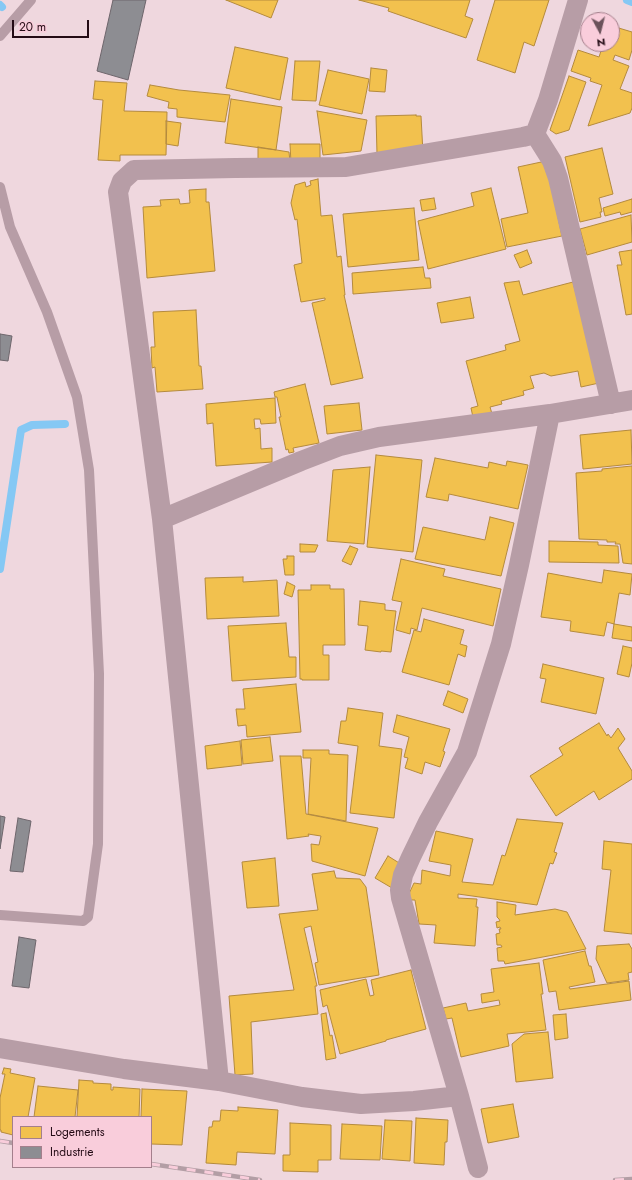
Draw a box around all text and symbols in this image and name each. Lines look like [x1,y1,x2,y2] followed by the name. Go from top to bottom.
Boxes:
[14,12,91,38] scale bar
[580,12,620,52] north arrow
[19,18,46,36] text: 20 m
[596,34,607,51] text: N
[12,1116,152,1168] legend
[50,1123,105,1141] text: Logements
[50,1143,94,1161] text: Industrie

